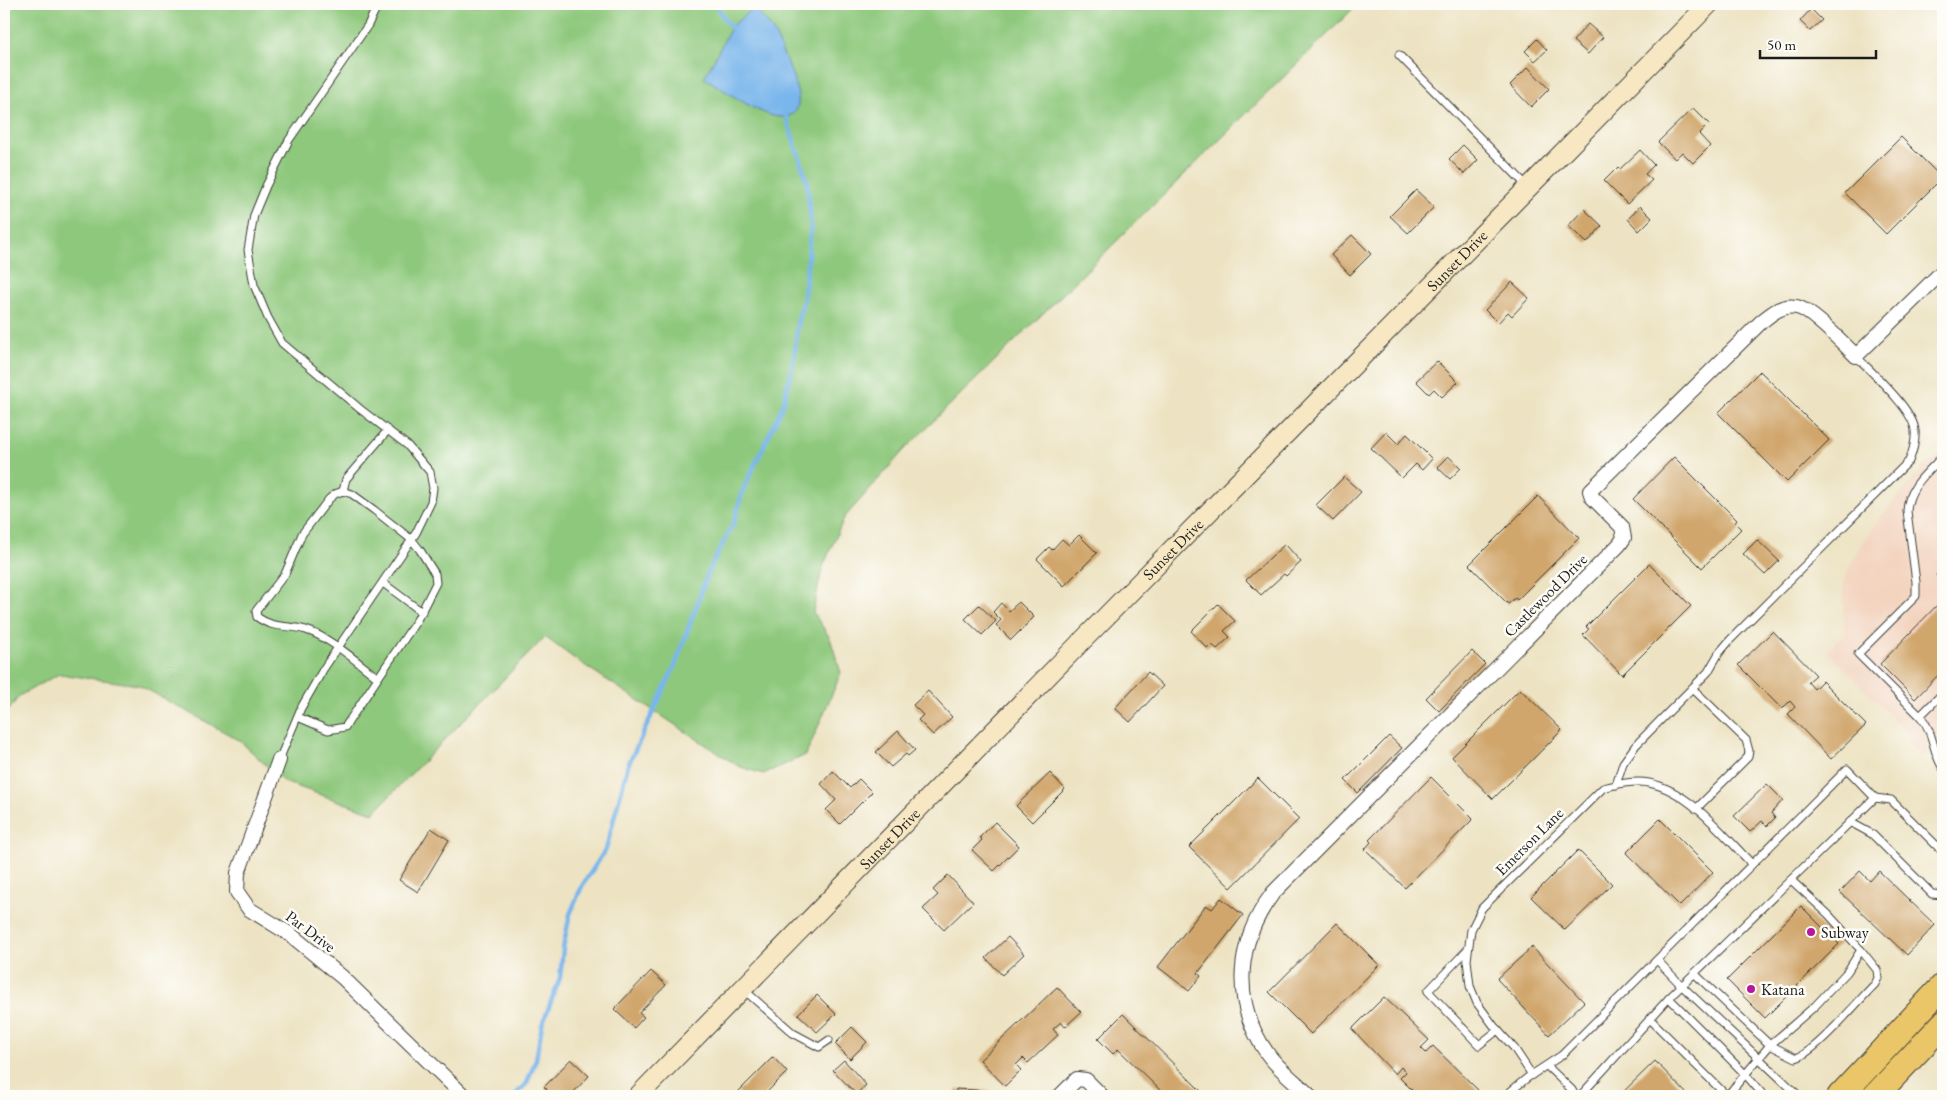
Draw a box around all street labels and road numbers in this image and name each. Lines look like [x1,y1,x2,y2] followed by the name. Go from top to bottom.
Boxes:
[1422,225,1492,296] street label: Sunset Drive
[1138,514,1208,584] street label: Sunset Drive
[1499,549,1592,642] street label: Castlewood Drive
[855,803,925,874] street label: Sunset Drive
[1491,803,1568,880] street label: Emerson Lane
[282,906,340,957] street label: Par Drive

